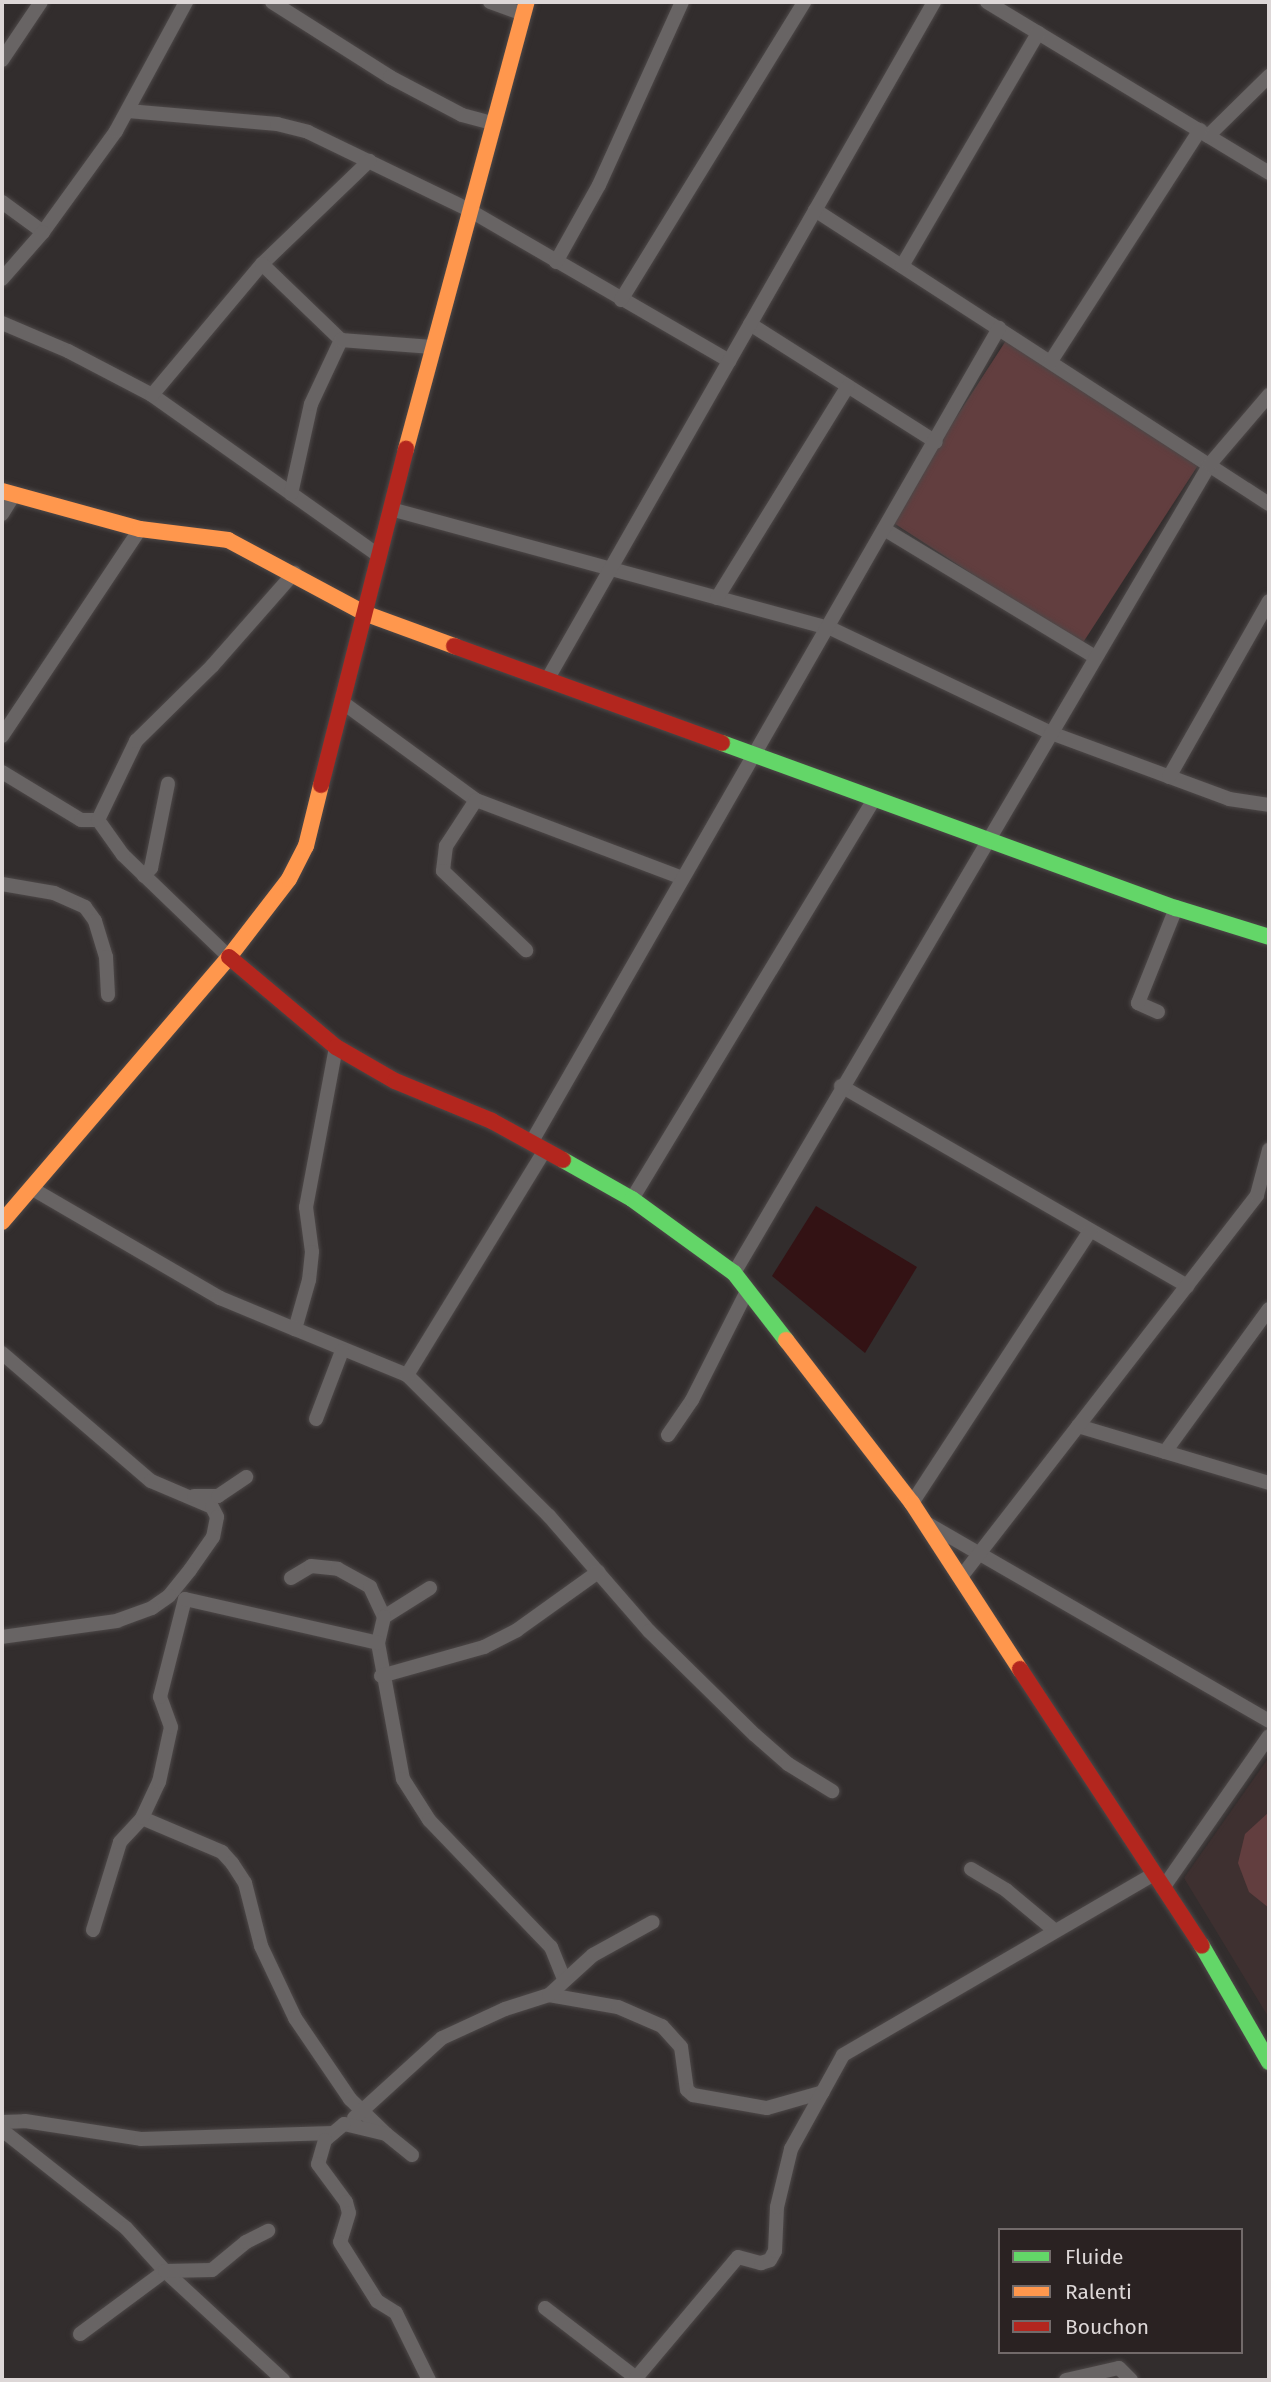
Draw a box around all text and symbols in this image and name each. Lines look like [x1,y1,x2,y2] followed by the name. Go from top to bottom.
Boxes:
[998,2228,1243,2354] legend
[1065,2244,1123,2270] text: Fluide
[1065,2279,1132,2305] text: Ralenti
[1065,2314,1149,2340] text: Bouchon

